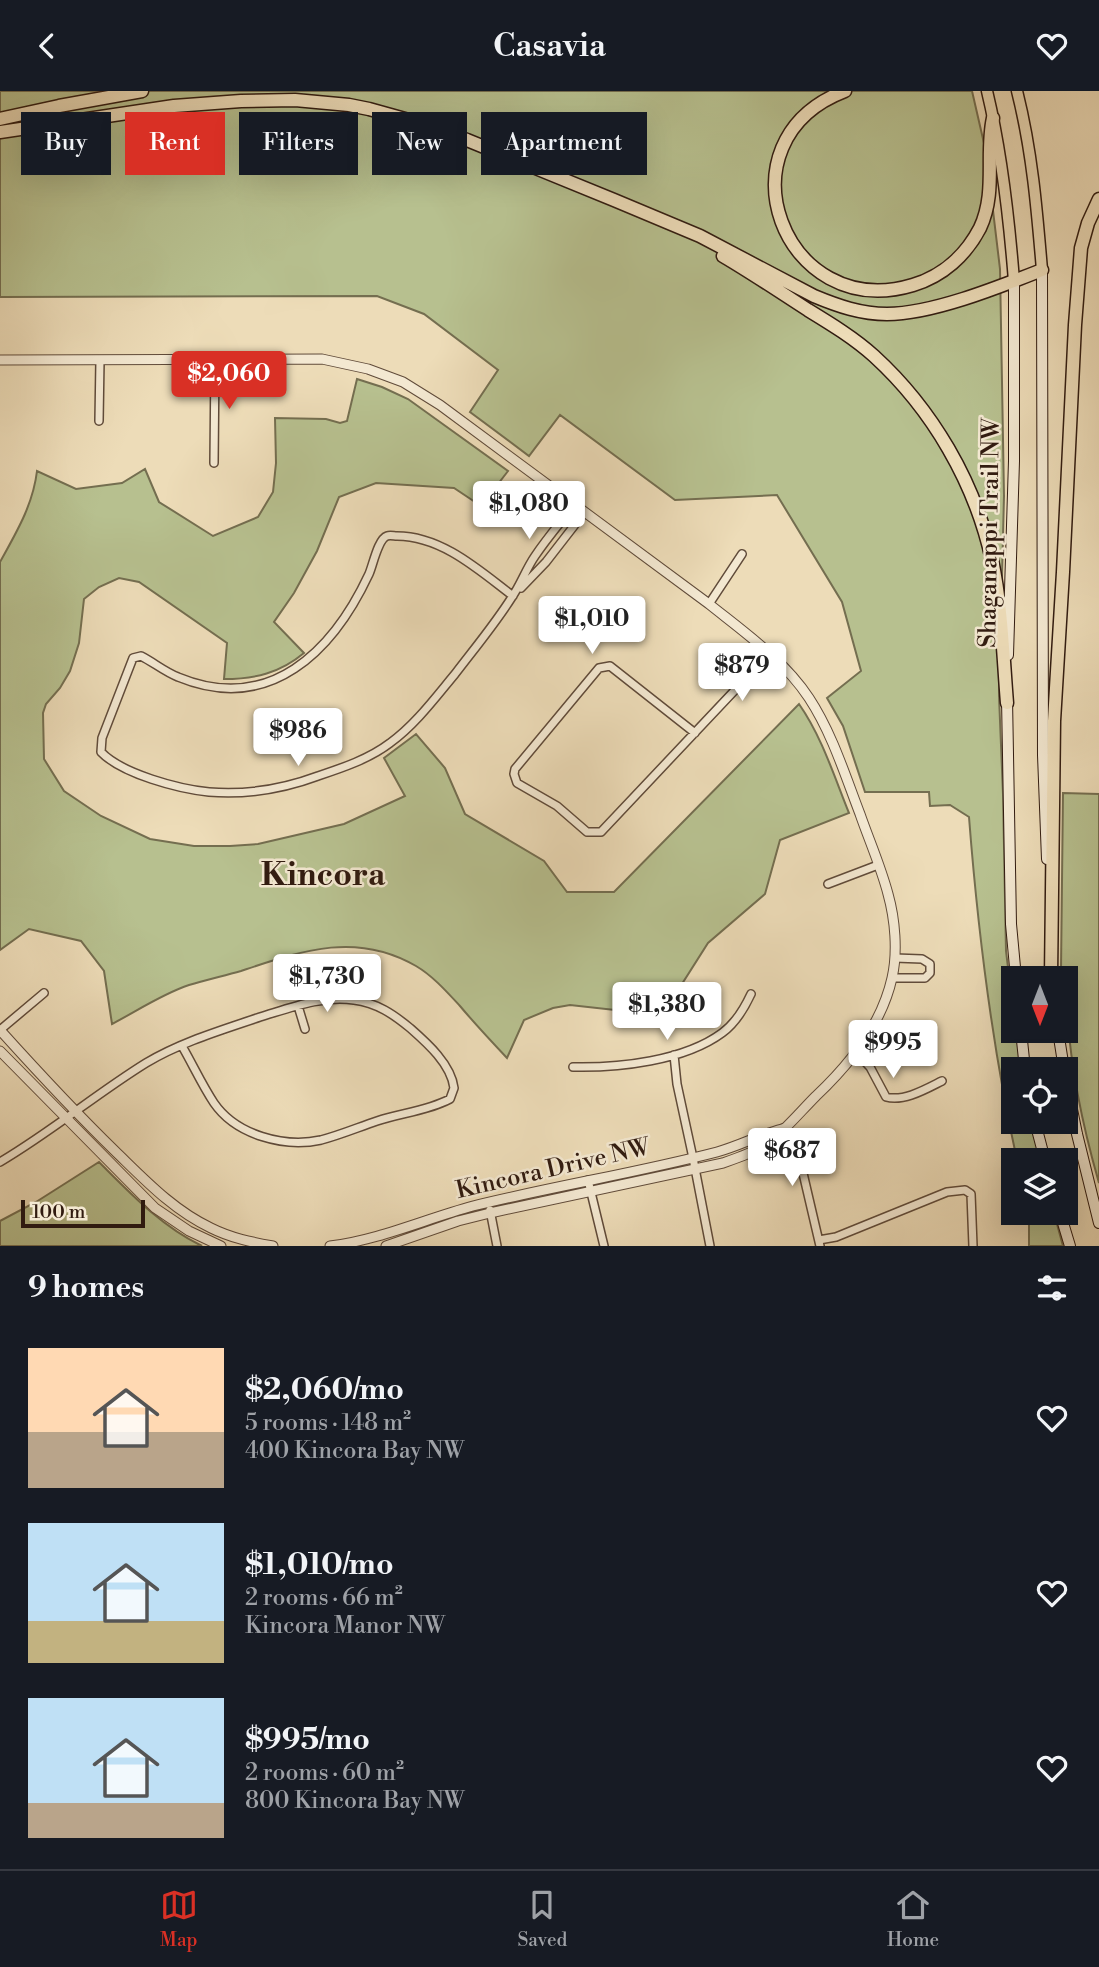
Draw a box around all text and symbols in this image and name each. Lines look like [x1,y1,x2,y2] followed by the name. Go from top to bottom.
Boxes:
[493,26,606,66] text: Casavia
[28,27,66,65] icon: back
[1033,27,1071,65] icon: heart
[21,112,111,175] chip: Buy
[125,112,225,175] chip: Rent
[239,112,358,175] chip: Filters
[372,112,467,175] chip: New
[481,112,647,175] chip: Apartment
[172,351,286,411] pin: $2,060
[187,360,271,388] text: $2,060
[973,417,1007,648] street label: Shaganappi Trail NW
[472,482,586,541] pin: $1,080
[489,490,569,518] text: $1,080
[535,596,649,656] pin: $1,010
[554,605,630,633] text: $1,010
[701,643,783,703] pin: $879
[714,652,770,680] text: $879
[257,709,339,768] pin: $986
[269,717,327,745] text: $986
[261,855,386,895] district label: Kincora
[270,955,384,1014] pin: $1,730
[289,963,365,991] text: $1,730
[1001,966,1078,1043] north arrow
[1001,966,1078,1225] map controls
[610,983,724,1042] pin: $1,380
[628,991,706,1019] text: $1,380
[852,1021,934,1080] pin: $995
[865,1029,921,1057] text: $995
[1001,1057,1078,1134] button: locate
[751,1129,833,1188] pin: $687
[453,1132,654,1206] street label: Kincora Drive NW
[764,1137,820,1165] text: $687
[1001,1148,1078,1225] button: layers
[21,1197,145,1229] scale bar
[32,1200,85,1224] text: 100 m
[28,1269,144,1307] text: 9 homes
[1033,1269,1071,1307] icon: filters
[245,1371,404,1409] text: $2,060/mo
[84,1376,168,1460] icon: home
[1033,1399,1071,1437] icon: heart
[245,1409,411,1437] text: 5 rooms · 148 m²
[245,1437,464,1465] text: 400 Kincora Bay NW
[245,1546,394,1584] text: $1,010/mo
[84,1551,168,1635] icon: home
[1033,1574,1071,1612] icon: heart
[245,1584,403,1612] text: 2 rooms · 66 m²
[245,1612,445,1640] text: Kincora Manor NW
[245,1721,370,1759] text: $995/mo
[84,1726,168,1810] icon: home
[1033,1749,1071,1787] icon: heart
[245,1759,404,1787] text: 2 rooms · 60 m²
[245,1787,465,1815] text: 800 Kincora Bay NW
[160,1886,198,1952] tab: Map
[517,1886,567,1952] tab: Saved
[887,1886,939,1952] tab: Home

